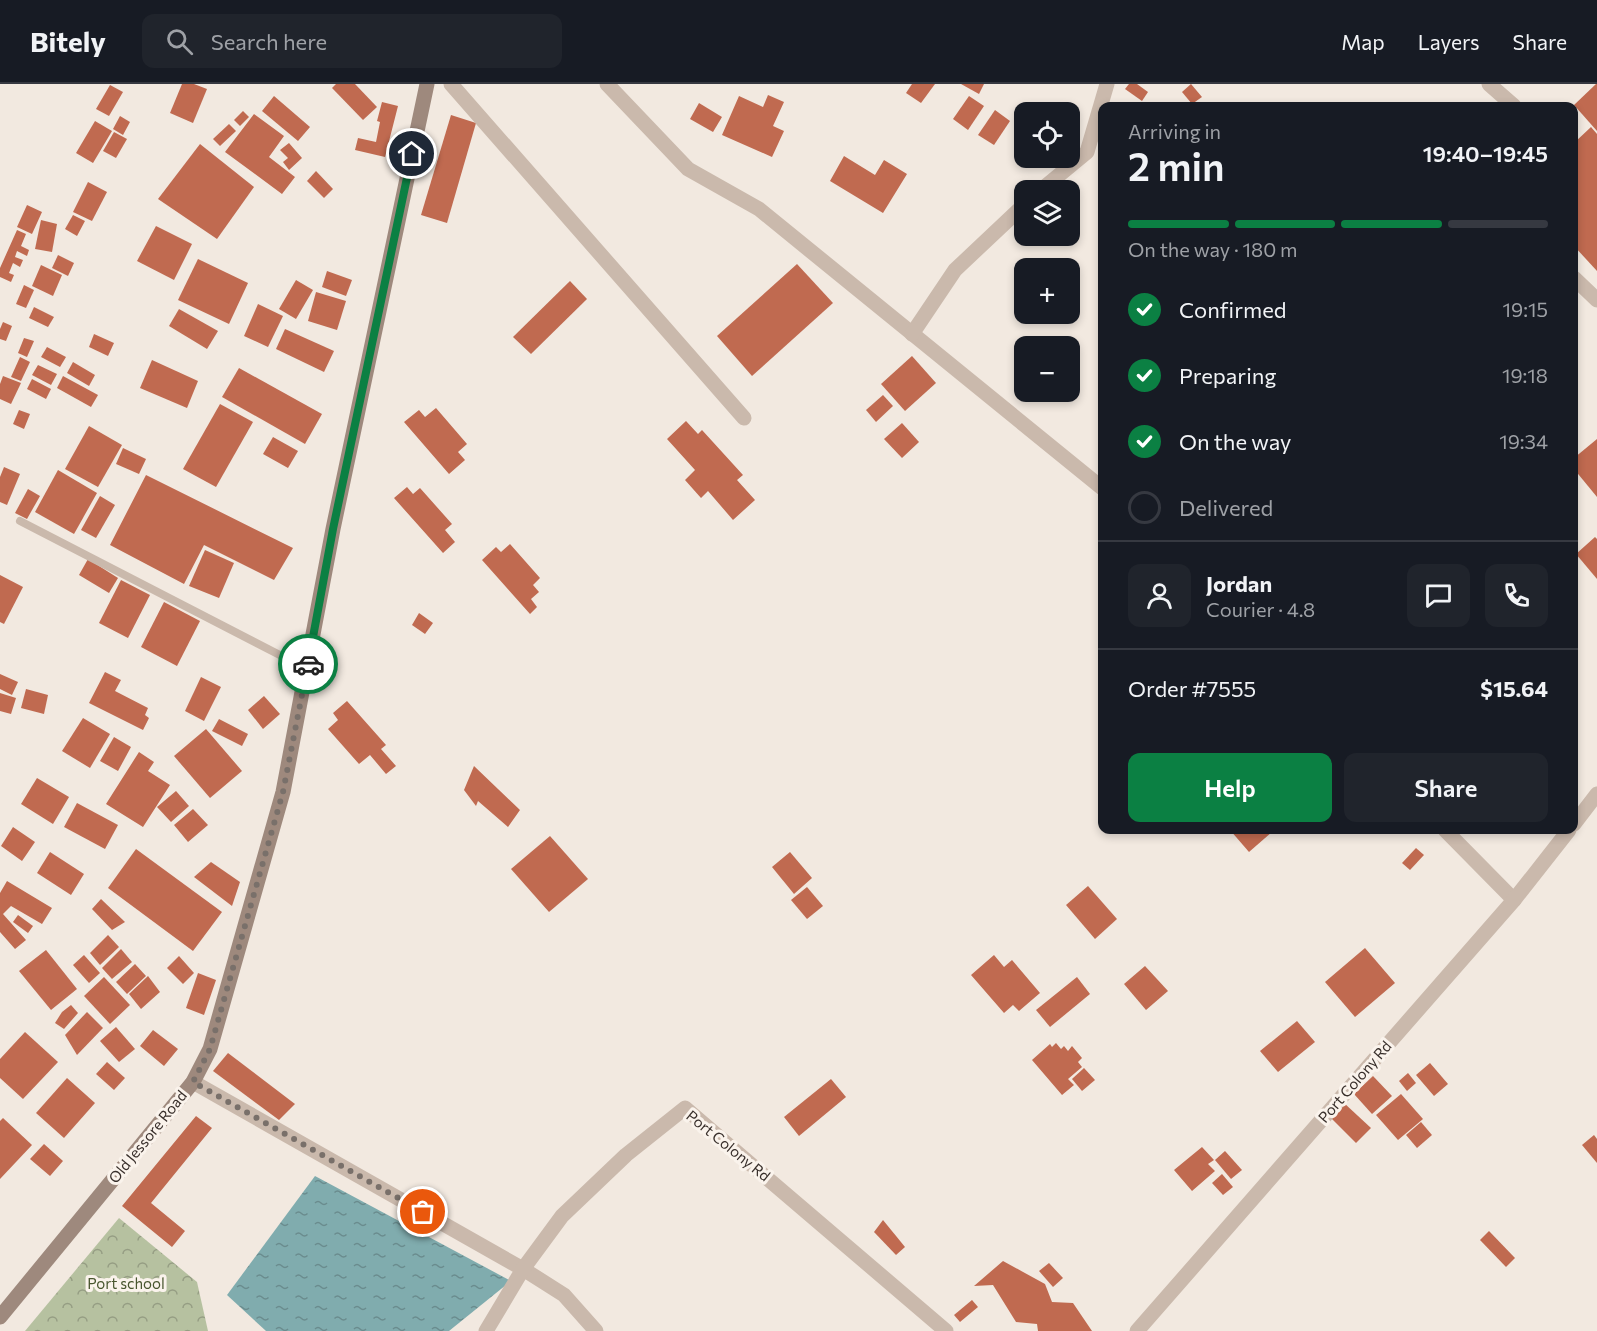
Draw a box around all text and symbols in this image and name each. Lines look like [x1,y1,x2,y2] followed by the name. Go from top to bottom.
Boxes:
[142,14,562,68] search box
[30,24,106,58] text: Bitely
[163,25,196,58] icon: search
[211,28,327,55] text: Search here
[1341,29,1385,54] text: Map
[1418,29,1480,54] text: Layers
[1513,29,1567,54] text: Share
[1014,102,1080,402] map controls
[1014,102,1080,168] button: locate
[1128,119,1221,143] text: Arriving in
[386,128,437,179] pin
[395,137,428,170] icon: home
[1423,140,1548,167] text: 19:40–19:45
[1128,141,1225,189] text: 2 min
[1014,180,1080,246] button: layers
[1128,237,1297,261] text: On the way · 180 m
[1014,258,1080,324] button: +
[1128,293,1161,326] icon: check
[1179,296,1286,323] text: Confirmed
[1503,297,1548,321] text: 19:15
[1014,336,1080,402] button: −
[1128,359,1161,392] icon: check
[1179,362,1276,389] text: Preparing
[1502,363,1548,387] text: 19:18
[1128,425,1161,458] icon: check
[1179,428,1291,455] text: On the way
[1499,429,1548,453] text: 19:34
[1179,494,1273,521] text: Delivered
[1128,564,1191,627] button: person
[1407,564,1470,627] button: chat
[1485,564,1548,627] button: phone
[1206,570,1272,597] text: Jordan
[1206,597,1315,621] text: Courier · 4.8
[278,634,338,694] courier
[292,648,325,681] icon: car
[1128,675,1256,702] text: Order #7555
[1480,675,1548,702] text: $15.64
[1128,753,1332,822] button: Help
[1344,753,1548,822] button: Share
[1314,1037,1395,1126] street label: Port Colony Rd
[104,1086,190,1186] street label: Old Jessore Road
[683,1106,774,1184] street label: Port Colony Rd
[397,1186,448,1237] pin
[406,1195,439,1228] icon: bag
[87,1274,165,1292] park label: Port school

